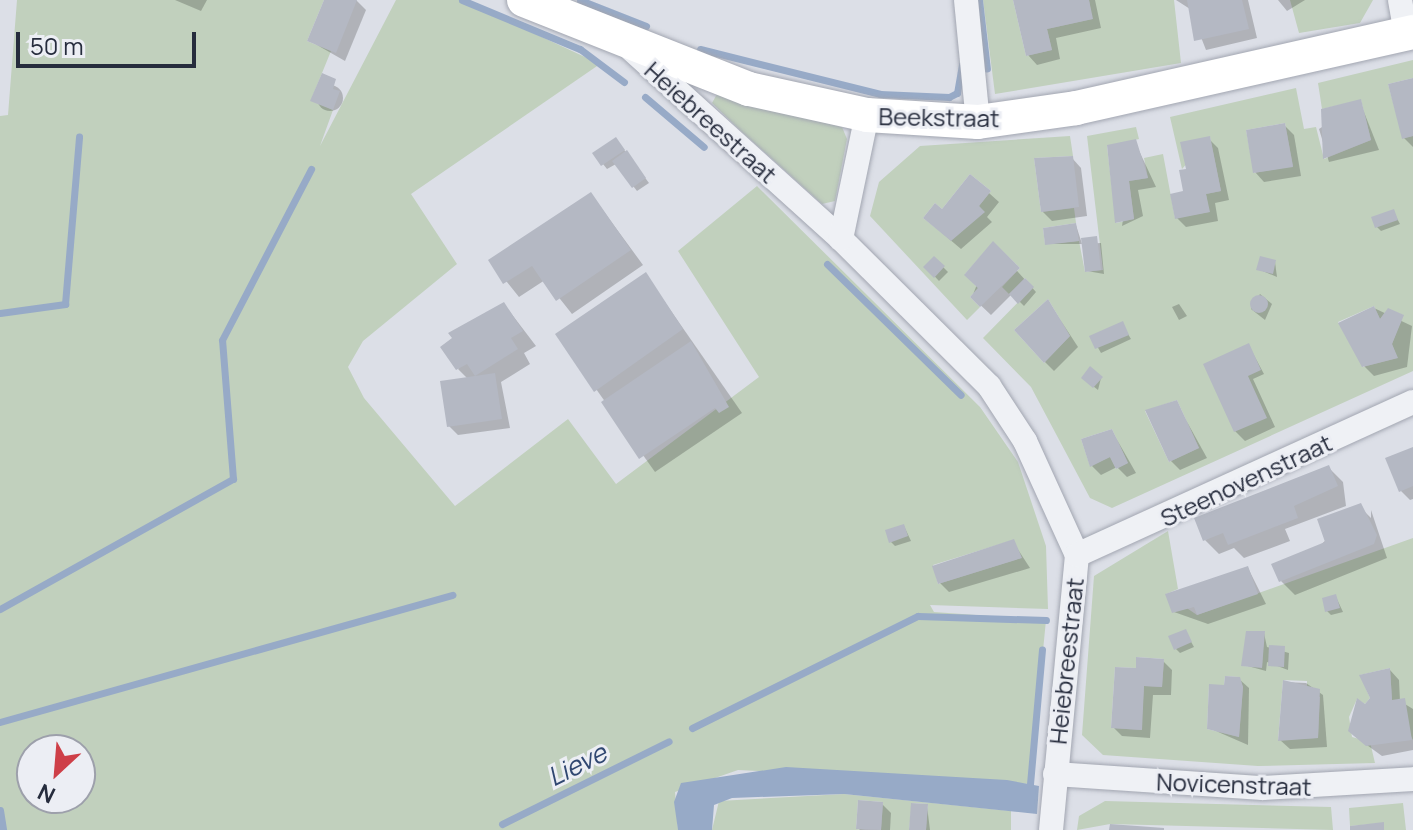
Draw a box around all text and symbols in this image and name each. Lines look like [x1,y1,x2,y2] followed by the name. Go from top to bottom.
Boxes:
[20,16,200,66] scale bar
[30,29,84,62] text: 50 m
[639,55,783,189] street label: Heiebreestraat
[878,102,1000,132] street label: Beekstraat
[1156,428,1336,532] street label: Steenovenstraat
[1043,576,1089,746] street label: Heiebreestraat
[16,734,96,814] north arrow
[542,737,612,793] water label: Lieve
[1156,767,1312,801] street label: Novicenstraat
[33,777,60,811] text: N

